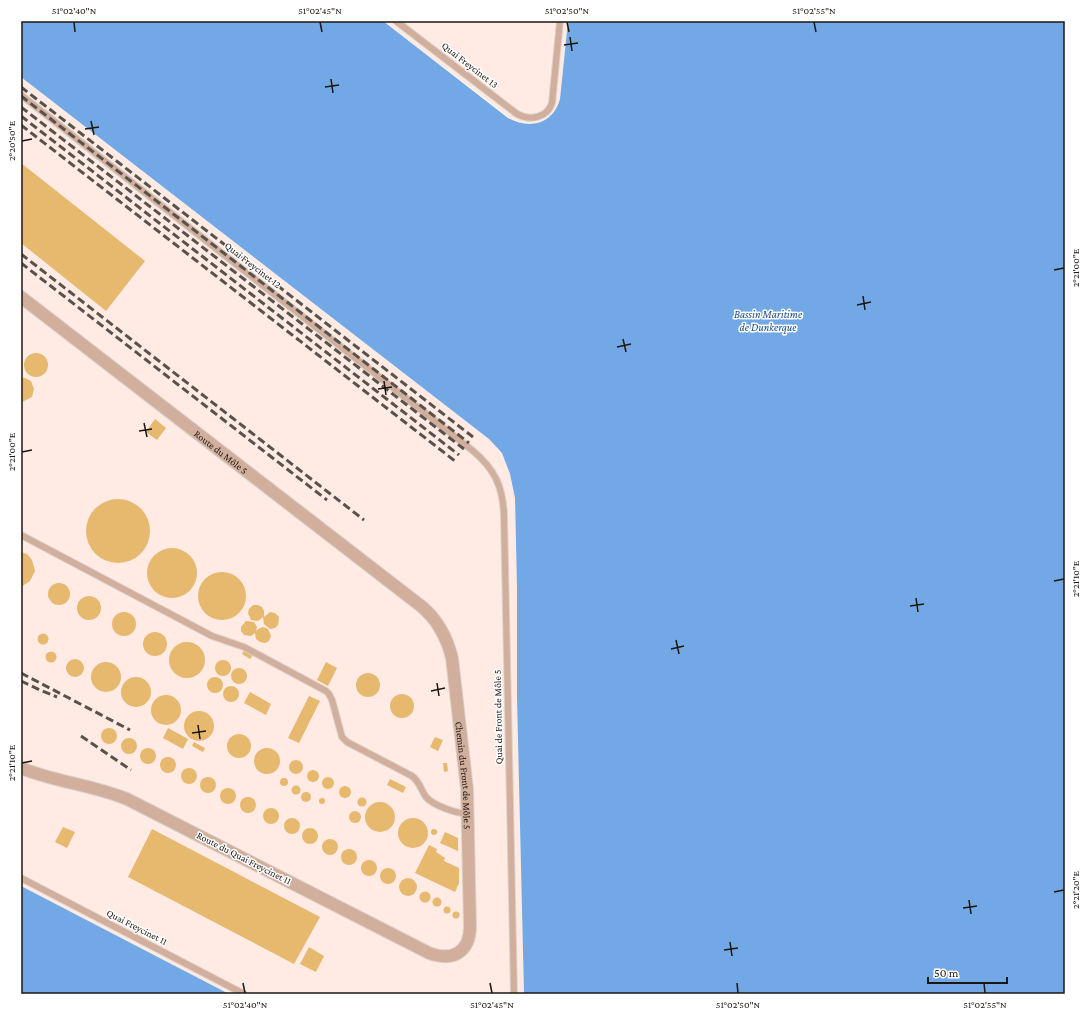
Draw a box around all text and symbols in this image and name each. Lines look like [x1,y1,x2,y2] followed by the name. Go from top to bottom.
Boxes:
[52,5,97,16] text: 51°02'40"N
[298,5,342,16] text: 51°02'45"N
[545,5,590,16] text: 51°02'50"N
[792,5,836,16] text: 51°02'55"N
[440,40,500,90] street label: Quai Freycinet 13
[6,120,17,161] text: 2°20'50"E
[223,240,283,290] street label: Quai Freycinet 12
[1070,248,1081,287] text: 2°21'00"E
[734,308,803,334] water label: Bassin Maritime de Dunkerque
[192,428,250,476] street label: Route du Môle 5
[6,432,17,471] text: 2°21'00"E
[1070,560,1081,597] text: 2°21'10"E
[492,669,504,764] street label: Quai de Front de Môle 5
[454,721,473,830] street label: Chemin du Front de Môle 5
[6,744,17,781] text: 2°21'10"E
[195,829,293,887] street label: Route du Quai Freycinet 11
[1070,871,1081,909] text: 2°21'20"E
[105,907,169,947] street label: Quai Freycinet 11
[928,959,1007,985] scale bar
[934,966,959,980] text: 50 m
[223,999,268,1010] text: 51°02'40"N
[470,999,514,1010] text: 51°02'45"N
[716,999,761,1010] text: 51°02'50"N
[963,999,1007,1010] text: 51°02'55"N

